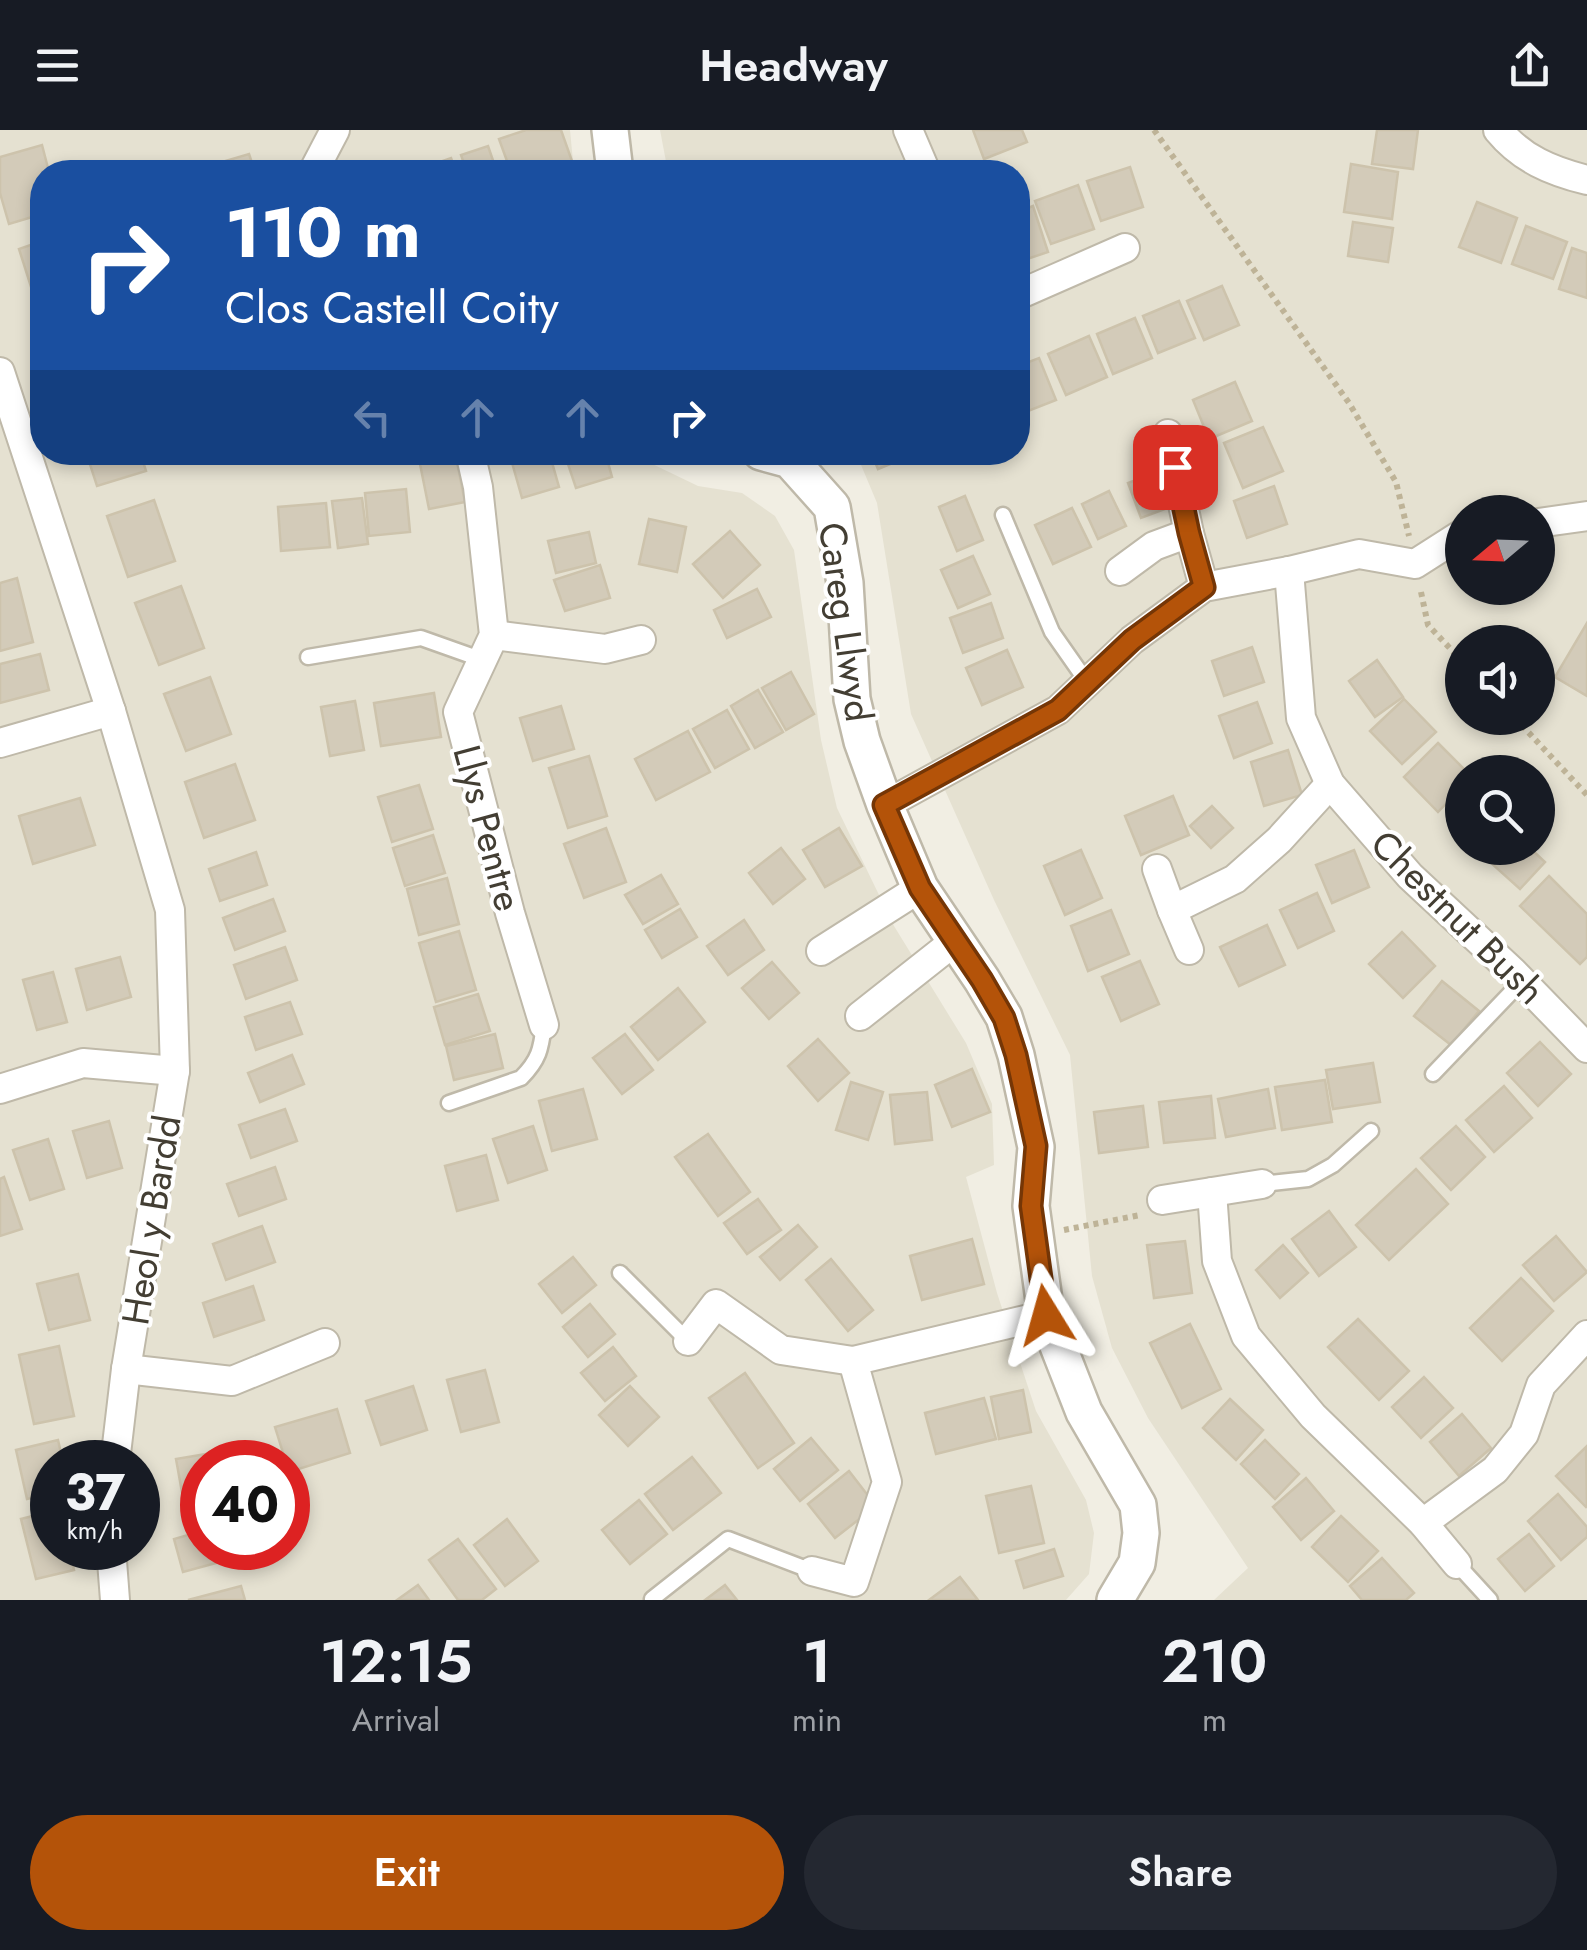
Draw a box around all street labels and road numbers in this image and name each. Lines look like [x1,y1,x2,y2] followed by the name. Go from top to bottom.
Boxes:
[805,519,887,725] street label: Careg Llwyd
[439,739,537,917] street label: Llys Pentre
[1358,817,1558,1017] street label: Chestnut Bush
[107,1111,195,1329] street label: Heol y Bardd

